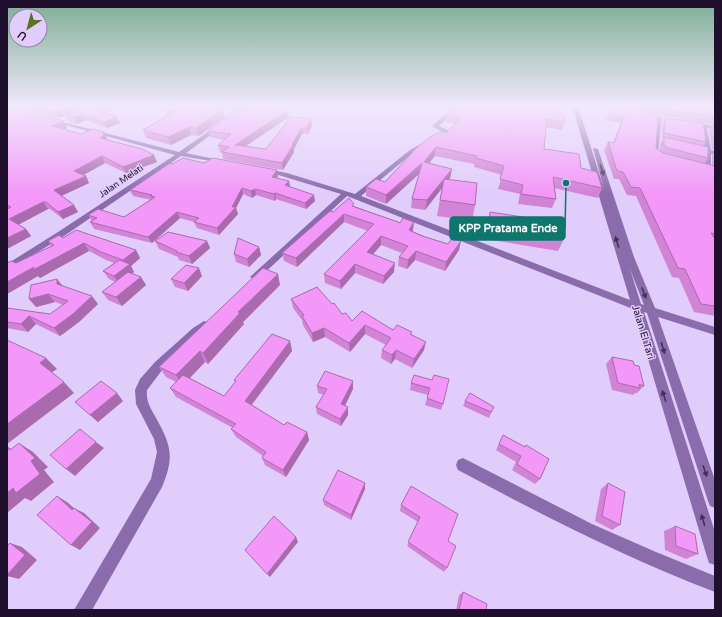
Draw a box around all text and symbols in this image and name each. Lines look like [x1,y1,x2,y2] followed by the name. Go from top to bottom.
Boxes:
[8,8,48,48] north arrow
[15,28,30,43] text: U
[97,163,145,200] street label: Jalan Melati
[600,164,606,176] one-way arrow
[450,217,565,240] callout: KPP Pratama Ende
[459,222,558,235] text: KPP Pratama Ende
[614,236,620,248] one-way arrow
[641,287,647,298] one-way arrow
[629,304,657,361] street label: Jalan El Tari
[661,342,667,354] one-way arrow
[661,390,667,402] one-way arrow
[702,465,708,477] one-way arrow
[700,514,706,526] one-way arrow

